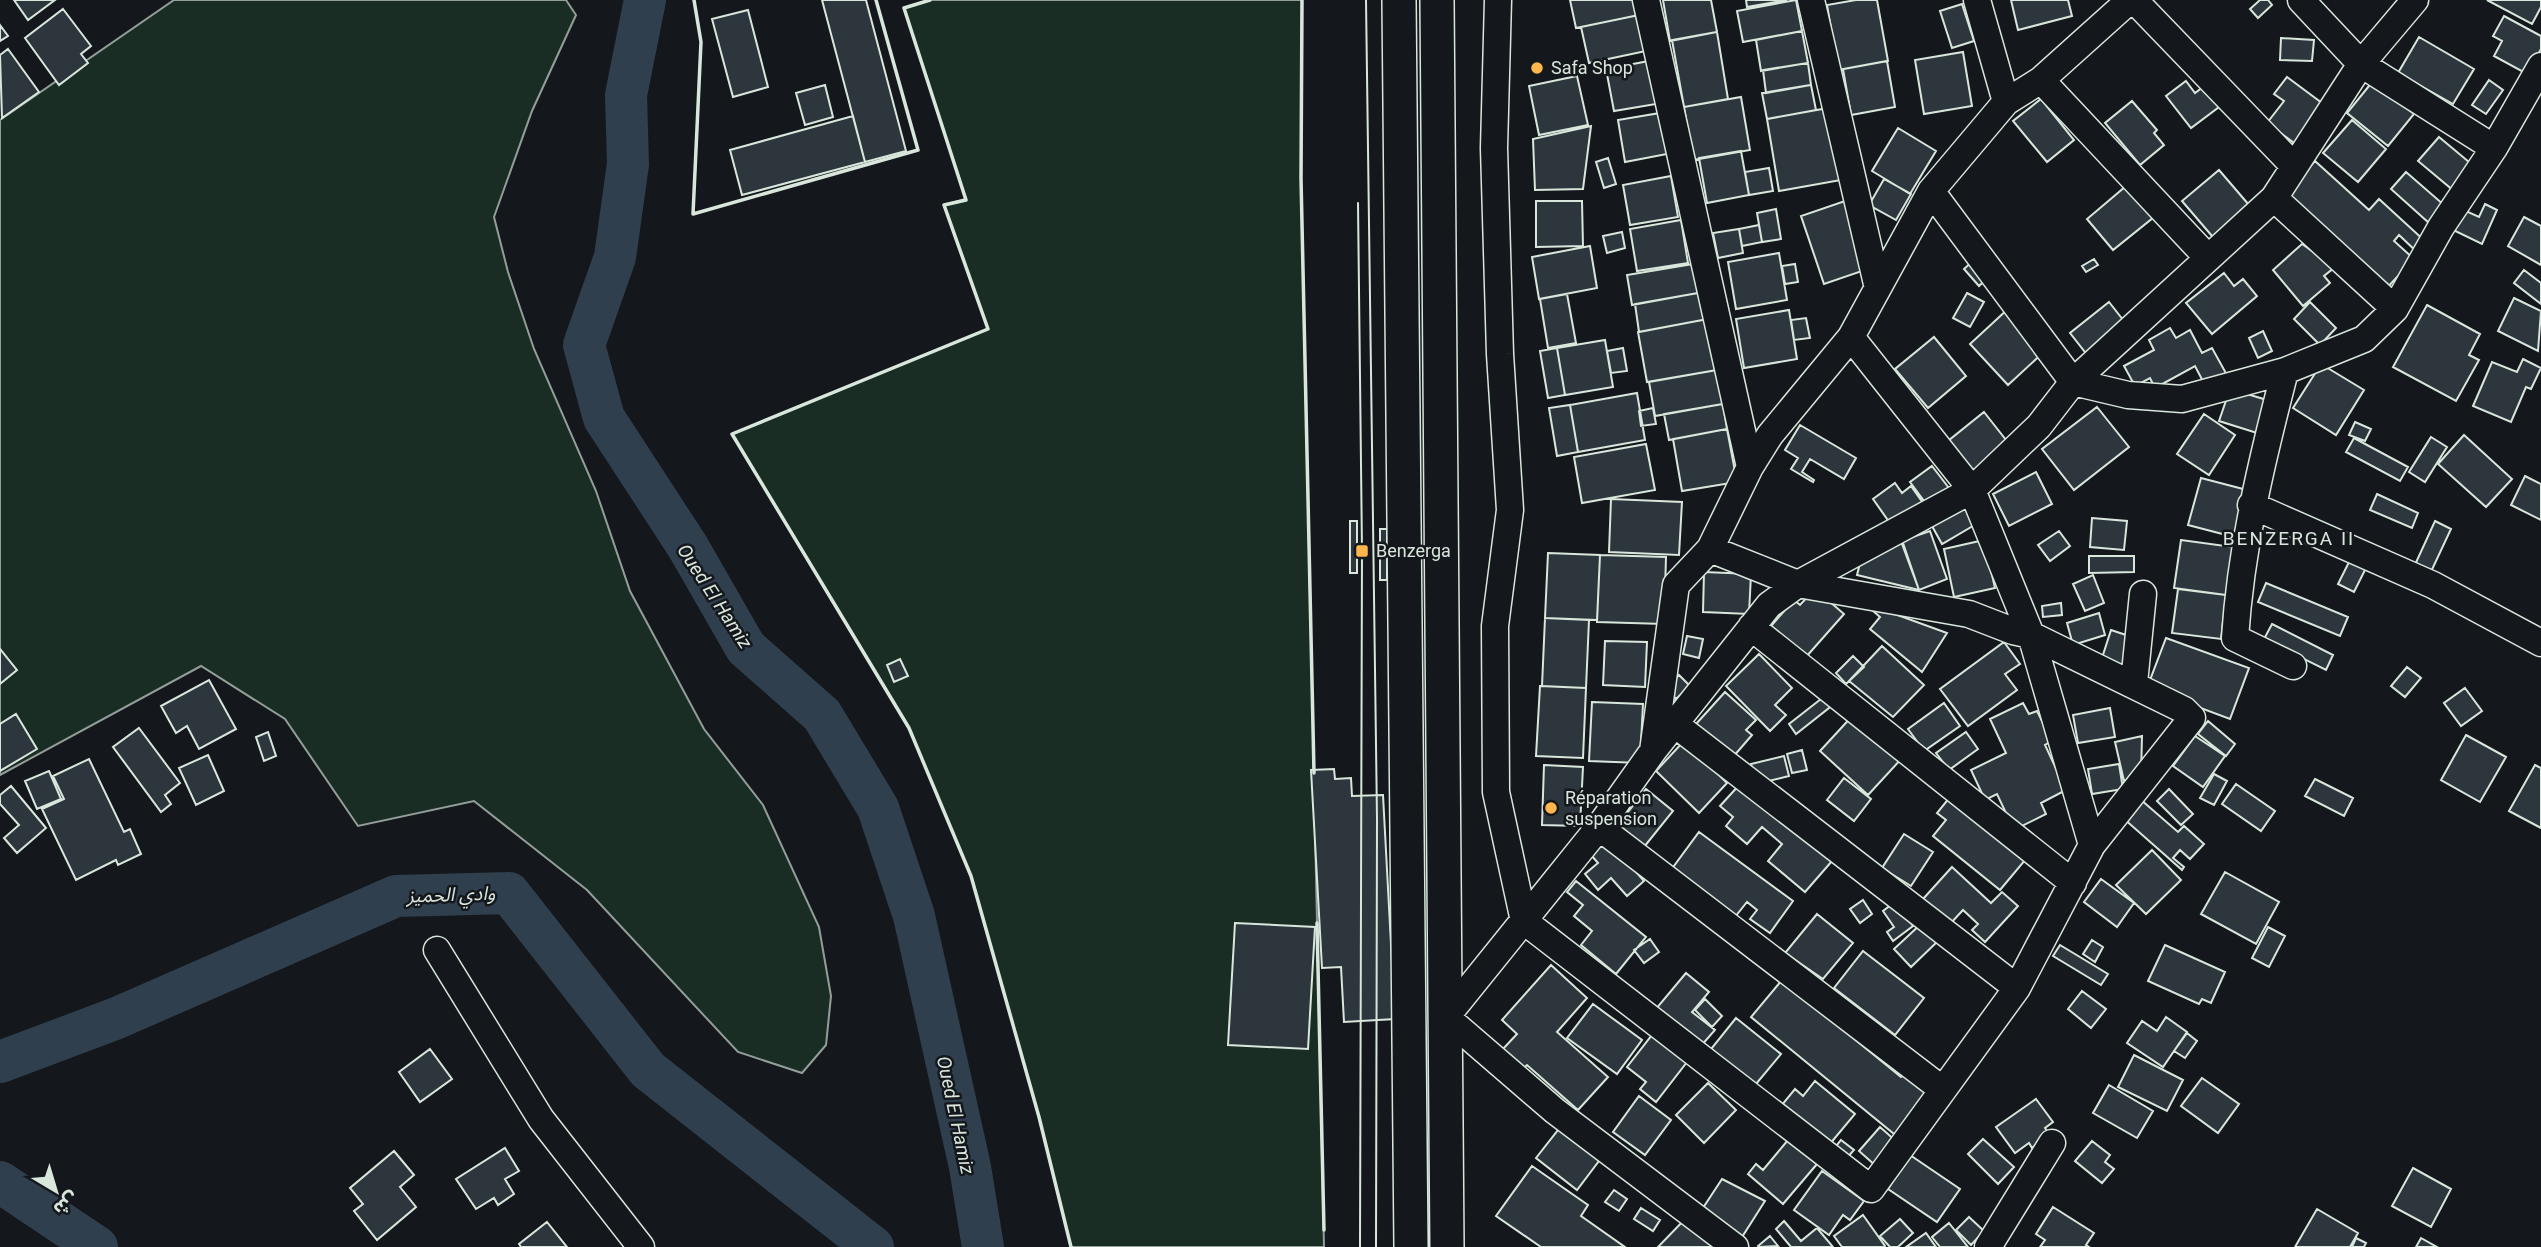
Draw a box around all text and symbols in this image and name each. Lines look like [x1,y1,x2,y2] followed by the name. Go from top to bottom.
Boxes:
[1551,57,1633,78] place label: Safa Shop
[1529,60,1545,76] marker: Safa Shop
[2223,527,2355,550] district label: BENZERGA II
[672,540,757,654] water label: Oued El Hamiz
[1376,540,1451,561] place label: Benzerga
[1354,543,1370,559] marker: Benzerga
[1565,787,1657,829] place label: Réparation suspension
[1543,800,1559,816] marker: Réparation suspension
[404,881,496,911] water label: وادي الحميز
[932,1054,979,1177] water label: Oued El Hamiz
[21,1156,91,1226] north arrow
[49,1187,83,1221] text: ش

